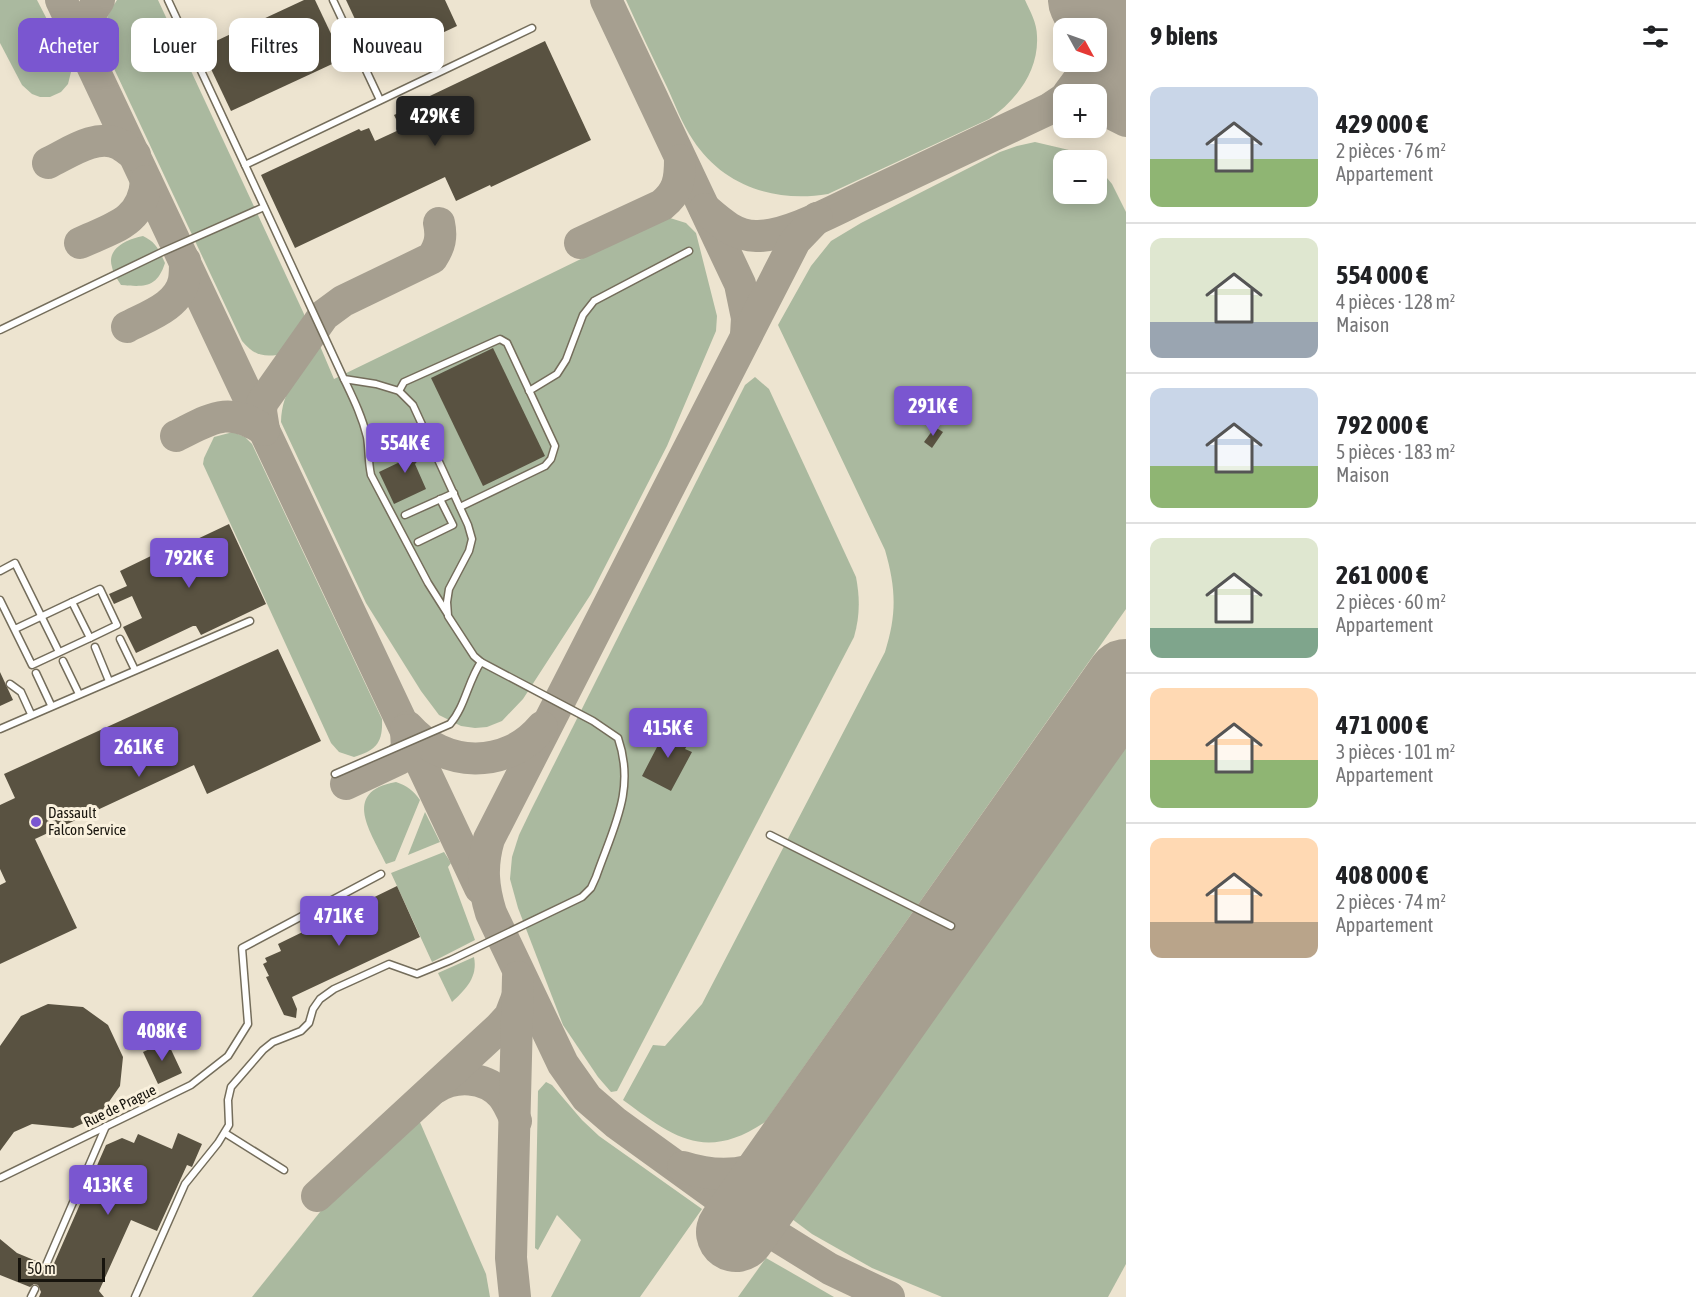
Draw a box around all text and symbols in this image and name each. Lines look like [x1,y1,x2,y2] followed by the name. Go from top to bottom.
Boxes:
[18,18,119,72] chip: Acheter
[131,18,217,72] chip: Louer
[229,18,319,72] chip: Filtres
[331,18,444,72] chip: Nouveau
[1053,18,1107,72] north arrow
[1053,18,1107,204] map controls
[1639,20,1672,53] icon: filters
[1150,21,1218,51] text: 9 biens
[1053,84,1107,138] button: +
[386,96,484,147] pin: 429K €
[410,104,460,127] text: 429K €
[1336,109,1428,139] text: 429 000 €
[1198,111,1270,183] icon: home
[1336,139,1446,162] text: 2 pièces · 76 m²
[1053,150,1107,204] button: −
[1336,162,1433,185] text: Appartement
[1336,260,1428,290] text: 554 000 €
[1198,262,1270,334] icon: home
[1336,290,1455,313] text: 4 pièces · 128 m²
[1336,313,1389,336] text: Maison
[884,386,982,437] pin: 291K €
[908,394,958,417] text: 291K €
[1336,410,1428,440] text: 792 000 €
[1198,412,1270,484] icon: home
[356,423,454,474] pin: 554K €
[380,431,430,454] text: 554K €
[1336,440,1455,463] text: 5 pièces · 183 m²
[1336,463,1389,486] text: Maison
[140,538,238,589] pin: 792K €
[164,546,214,569] text: 792K €
[1336,560,1428,590] text: 261 000 €
[1198,562,1270,634] icon: home
[1336,590,1446,613] text: 2 pièces · 60 m²
[1336,613,1433,636] text: Appartement
[619,708,717,759] pin: 415K €
[1336,710,1428,740] text: 471 000 €
[1198,712,1270,784] icon: home
[643,716,693,739] text: 415K €
[90,727,188,778] pin: 261K €
[114,735,164,758] text: 261K €
[1336,740,1455,763] text: 3 pièces · 101 m²
[1336,763,1433,786] text: Appartement
[48,804,126,838] place label: Dassault Falcon Service
[29,815,43,829] marker: Dassault Falcon Service
[1336,860,1428,890] text: 408 000 €
[1198,862,1270,934] icon: home
[1336,890,1446,913] text: 2 pièces · 74 m²
[290,896,388,947] pin: 471K €
[314,904,364,927] text: 471K €
[1336,913,1433,936] text: Appartement
[113,1011,211,1062] pin: 408K €
[137,1019,187,1042] text: 408K €
[81,1081,159,1130] street label: Rue de Prague
[59,1165,157,1216] pin: 413K €
[83,1173,133,1196] text: 413K €
[18,1255,105,1282] scale bar
[27,1259,56,1277] text: 50 m

